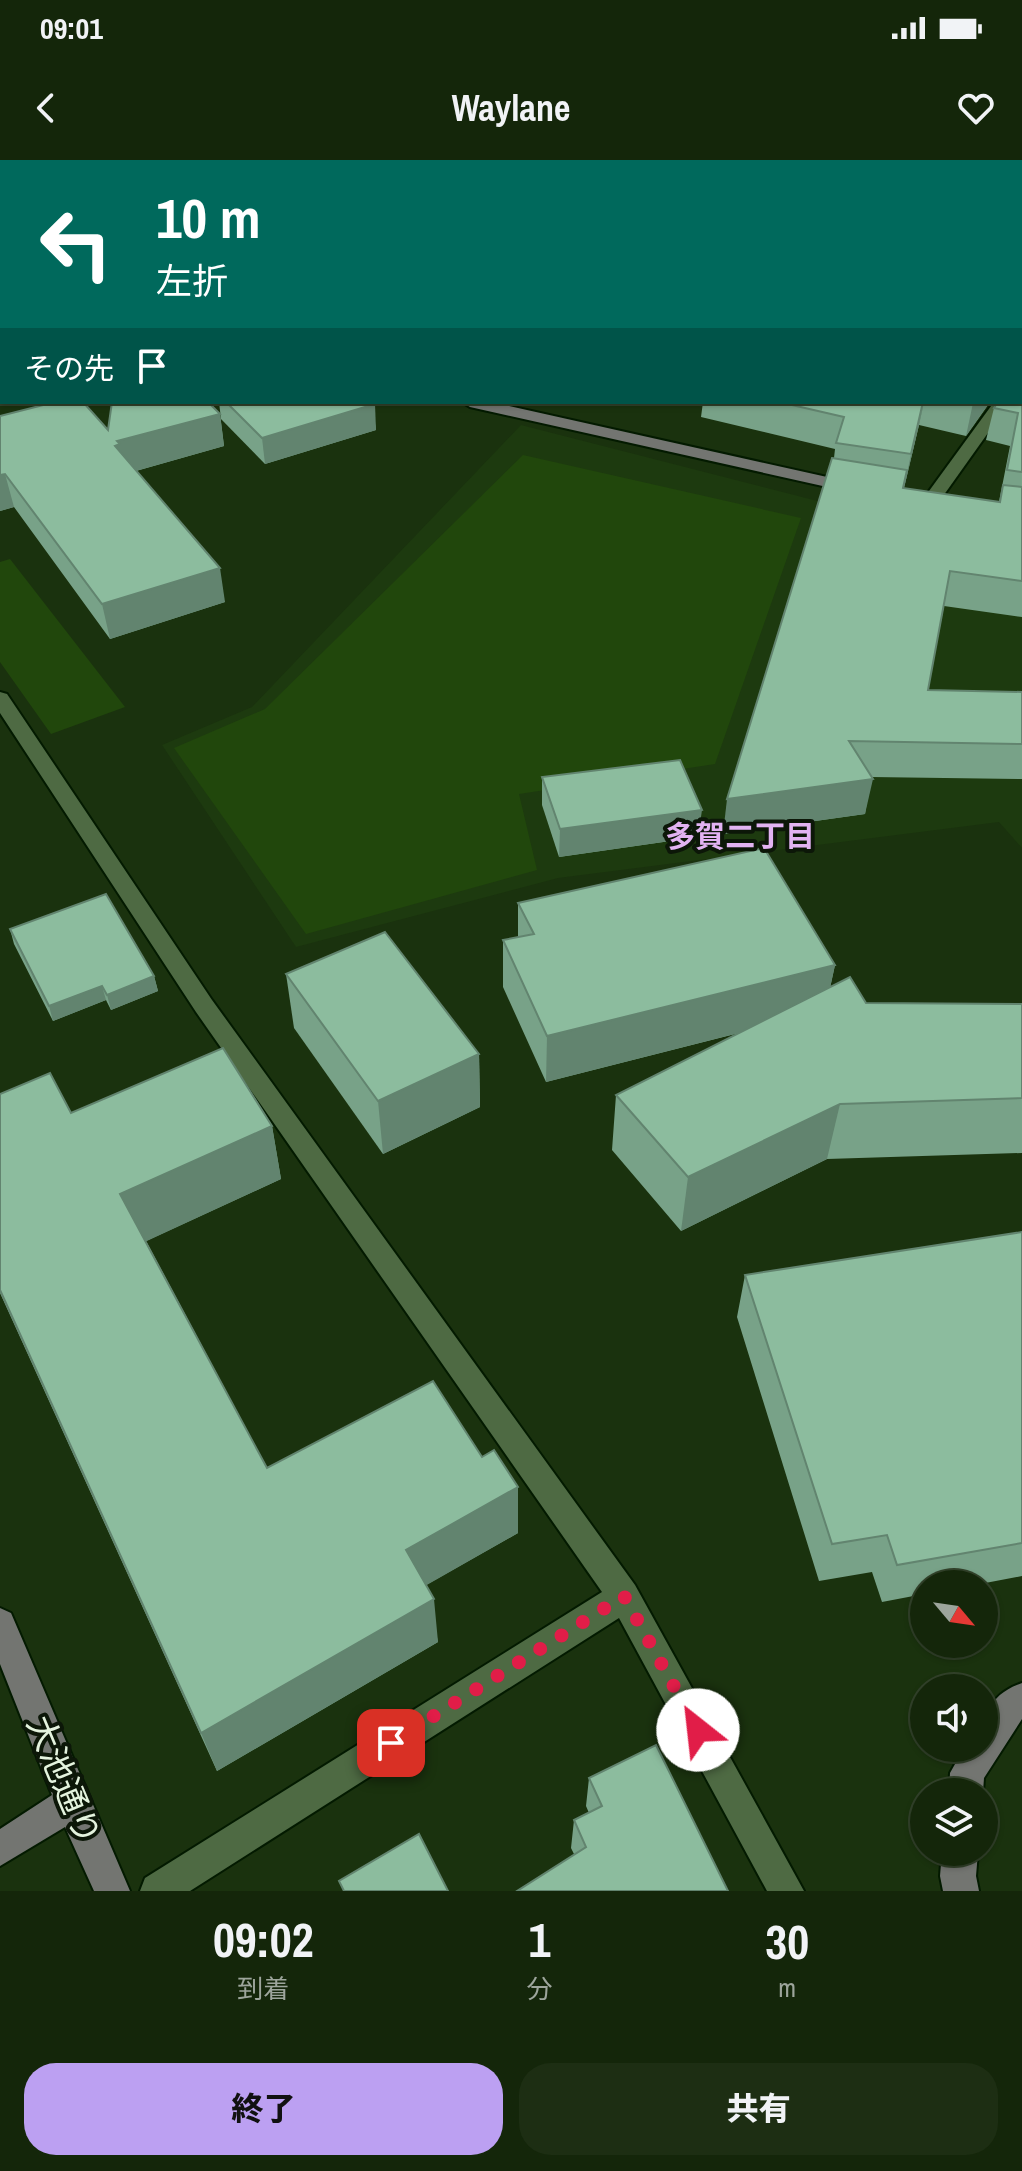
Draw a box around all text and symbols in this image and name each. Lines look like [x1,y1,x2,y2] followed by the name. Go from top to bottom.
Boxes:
[40,8,103,48] text: 09:01
[452,84,570,132] text: Waylane
[24,86,68,130] icon: back
[954,86,998,130] icon: heart
[156,180,261,255] text: 10 m
[24,192,128,296] icon: left
[156,257,228,305] text: 左折
[130,344,174,388] icon: arrive
[24,348,114,388] text: その先
[665,816,815,856] district label: 多賀二丁目
[910,1570,998,1658] north arrow
[910,1570,998,1866] map controls
[910,1674,998,1762] button: sound
[656,1688,740,1772] position arrow
[16,1708,112,1852] street label: 大池通り
[357,1709,425,1777] pin
[369,1721,413,1765] icon: arrive
[910,1778,998,1866] button: layers
[213,1907,314,1972] text: 09:02
[528,1907,550,1972] text: 1
[765,1909,809,1974] text: 30
[778,1970,796,2005] text: m
[237,1971,289,2006] text: 到着
[526,1971,552,2006] text: 分
[24,2063,503,2155] button: 終了
[519,2063,998,2155] button: 共有

